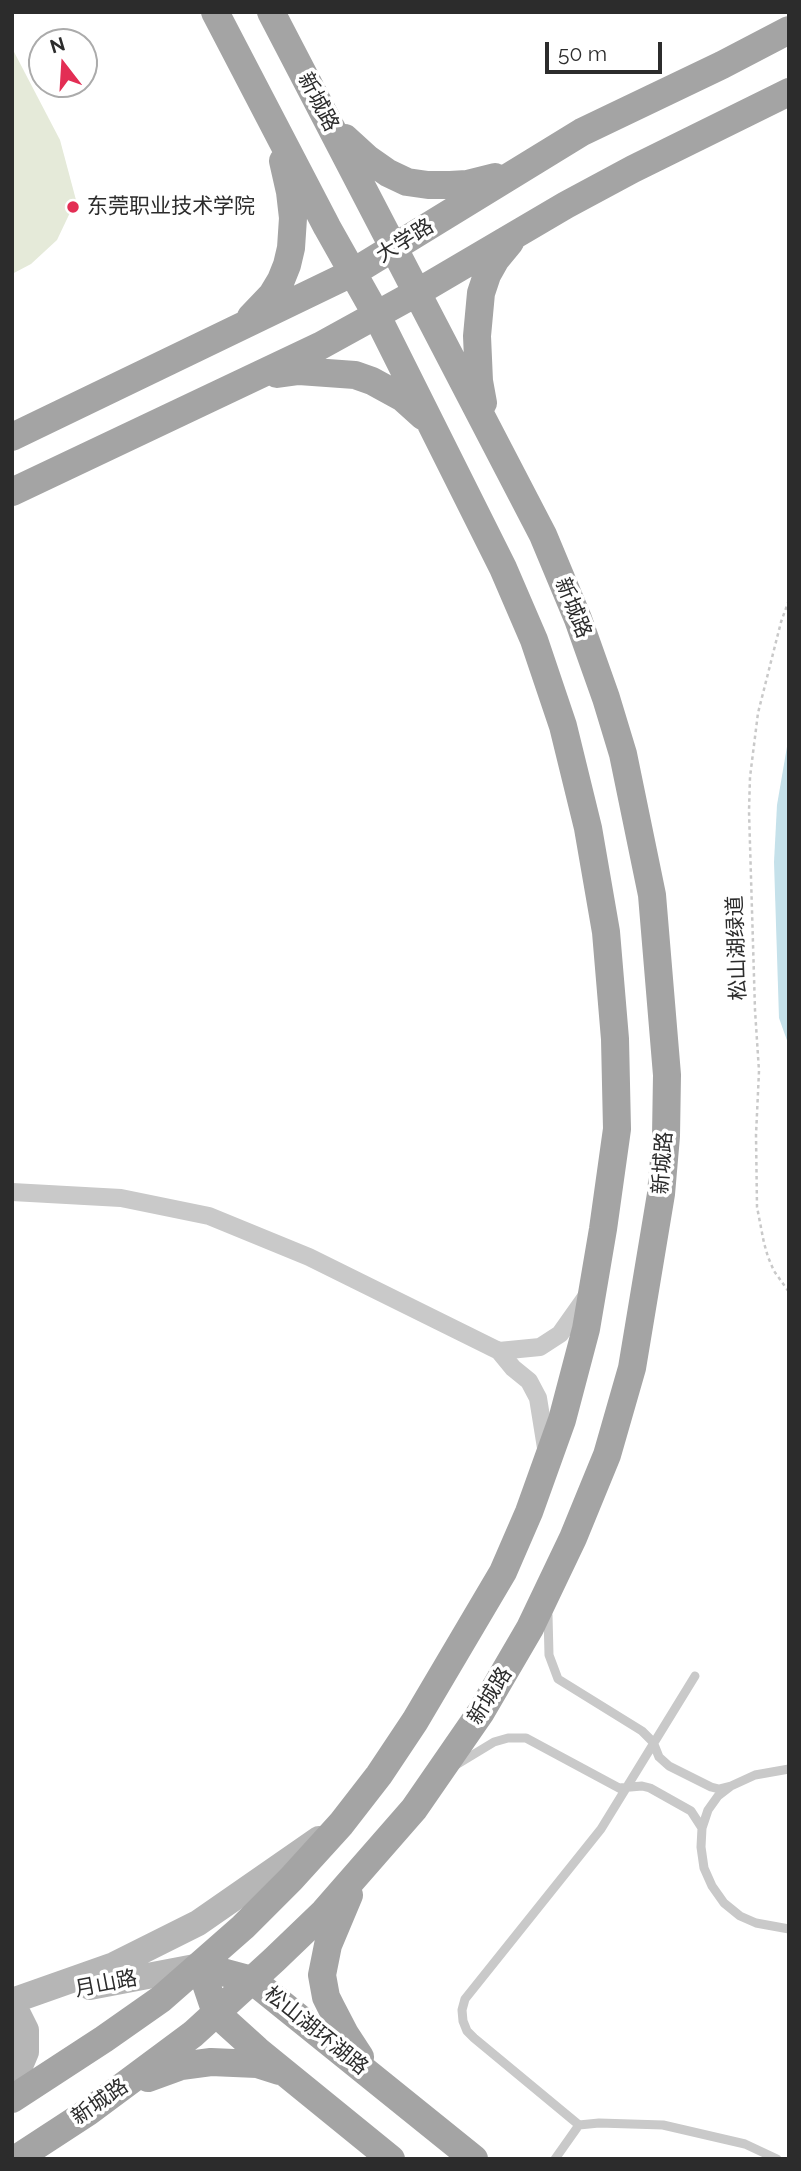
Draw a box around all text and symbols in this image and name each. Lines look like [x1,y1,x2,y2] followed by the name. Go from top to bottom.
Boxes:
[28,28,98,98] north arrow
[549,28,666,72] scale bar
[47,32,68,57] text: N
[558,41,607,66] text: 50 m
[292,68,344,136] street label: 新城路
[87,194,255,220] place label: 东莞职业技术学院
[65,199,81,215] marker: 东莞职业技术学院
[372,214,438,268] street label: 大学路
[550,574,596,642] street label: 新城路
[723,895,751,1001] street label: 松山湖绿道
[648,1131,678,1195] street label: 新城路
[463,1663,517,1729] street label: 新城路
[73,1966,139,2002] street label: 月山路
[259,1982,373,2080] street label: 松山湖环湖路
[67,2074,133,2130] street label: 新城路

